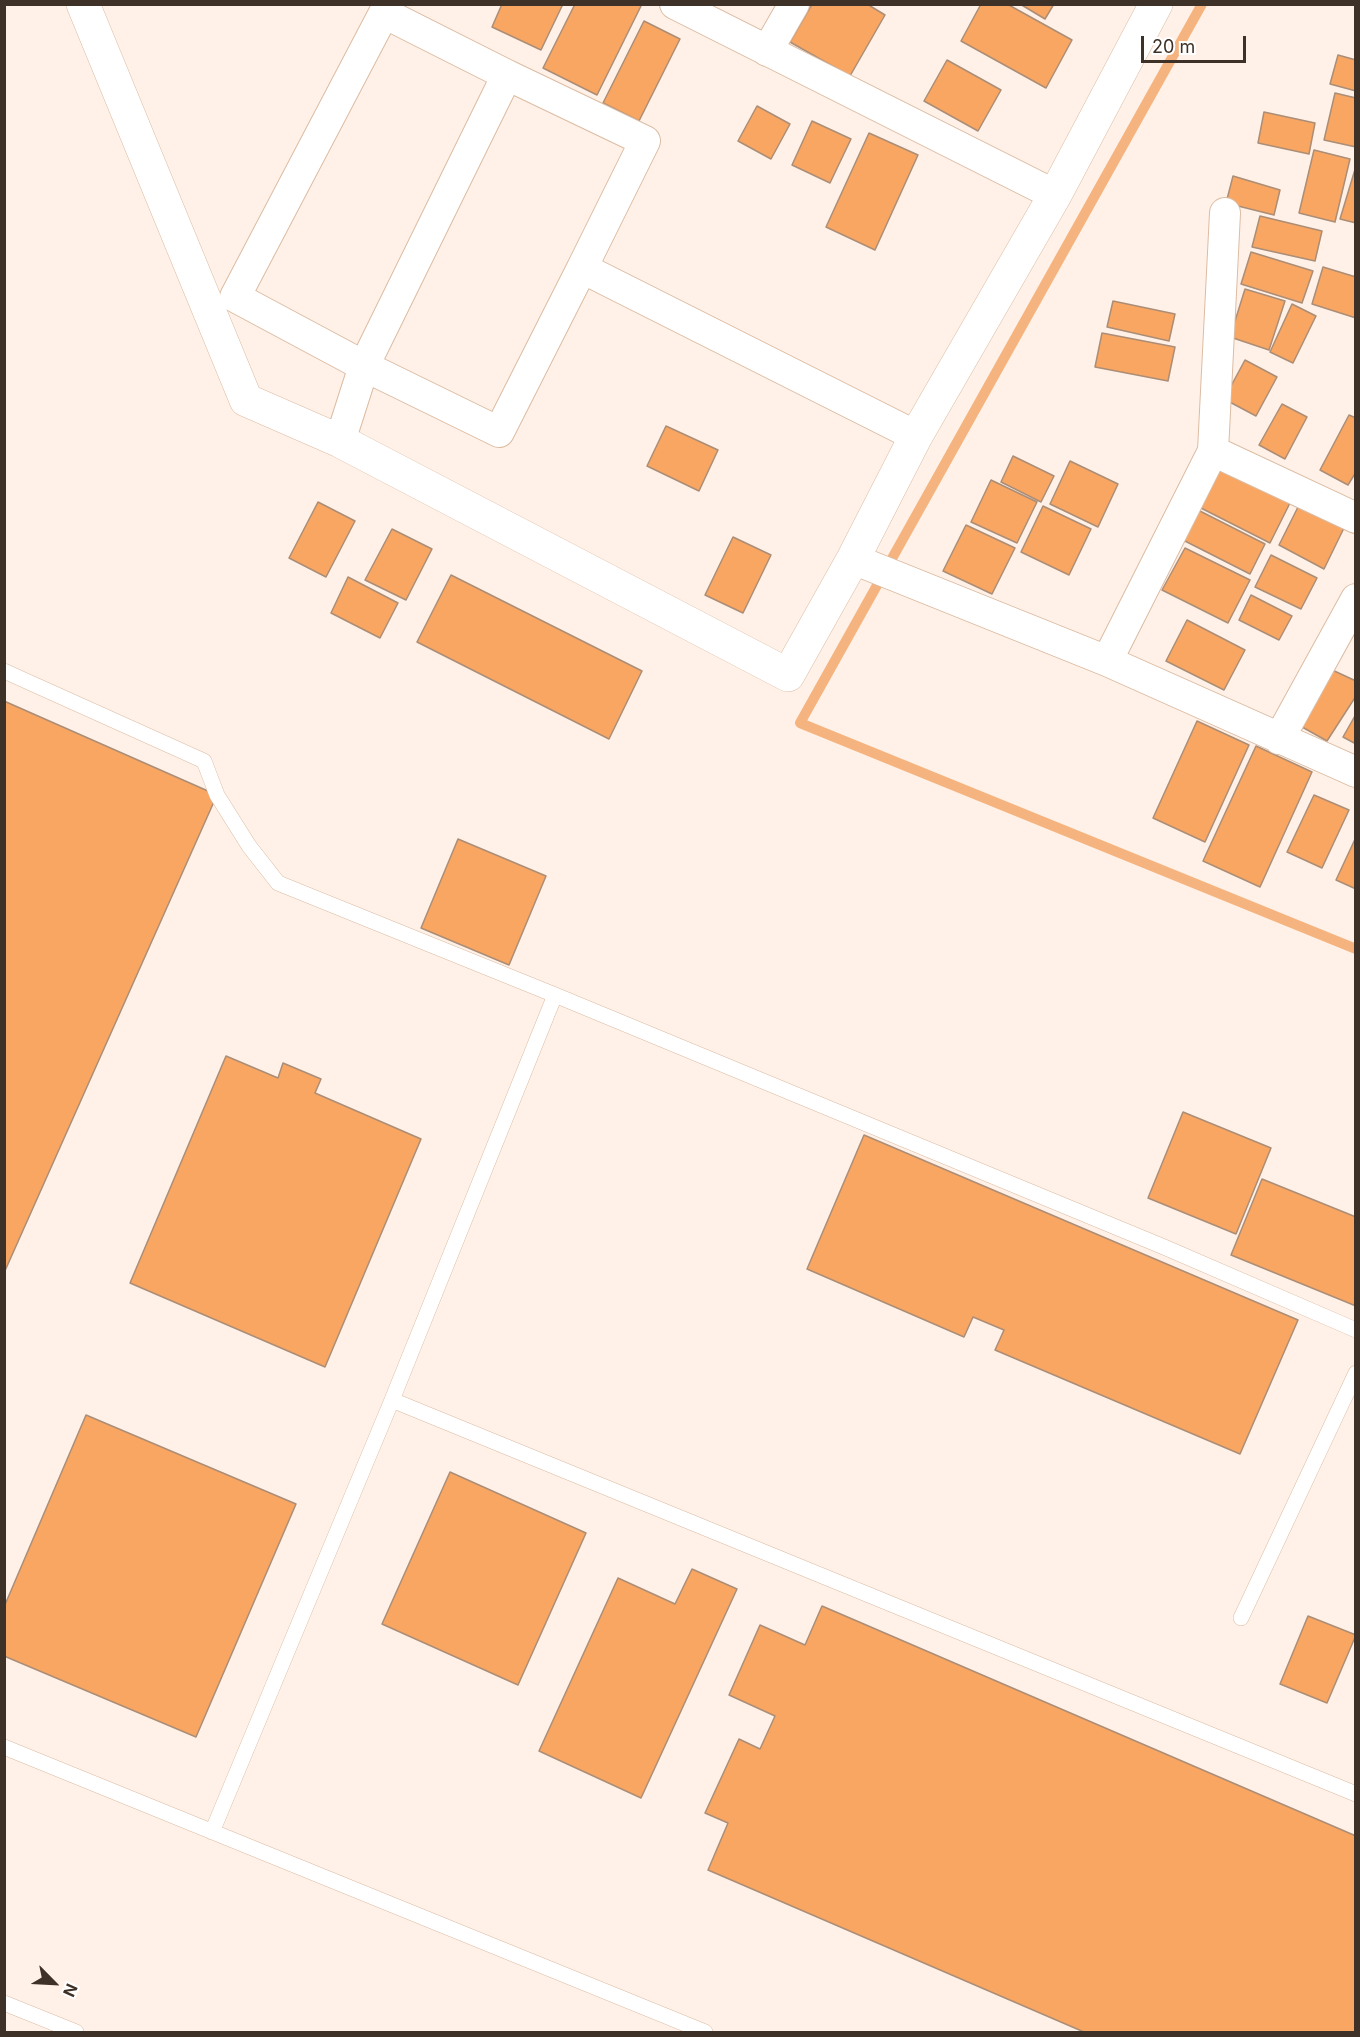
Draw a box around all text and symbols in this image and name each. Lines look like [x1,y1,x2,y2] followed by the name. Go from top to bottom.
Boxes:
[1144,24,1249,62] scale bar
[1152,36,1195,57] text: 20 m
[24,1953,84,2013] north arrow
[59,1981,82,2000] text: N

